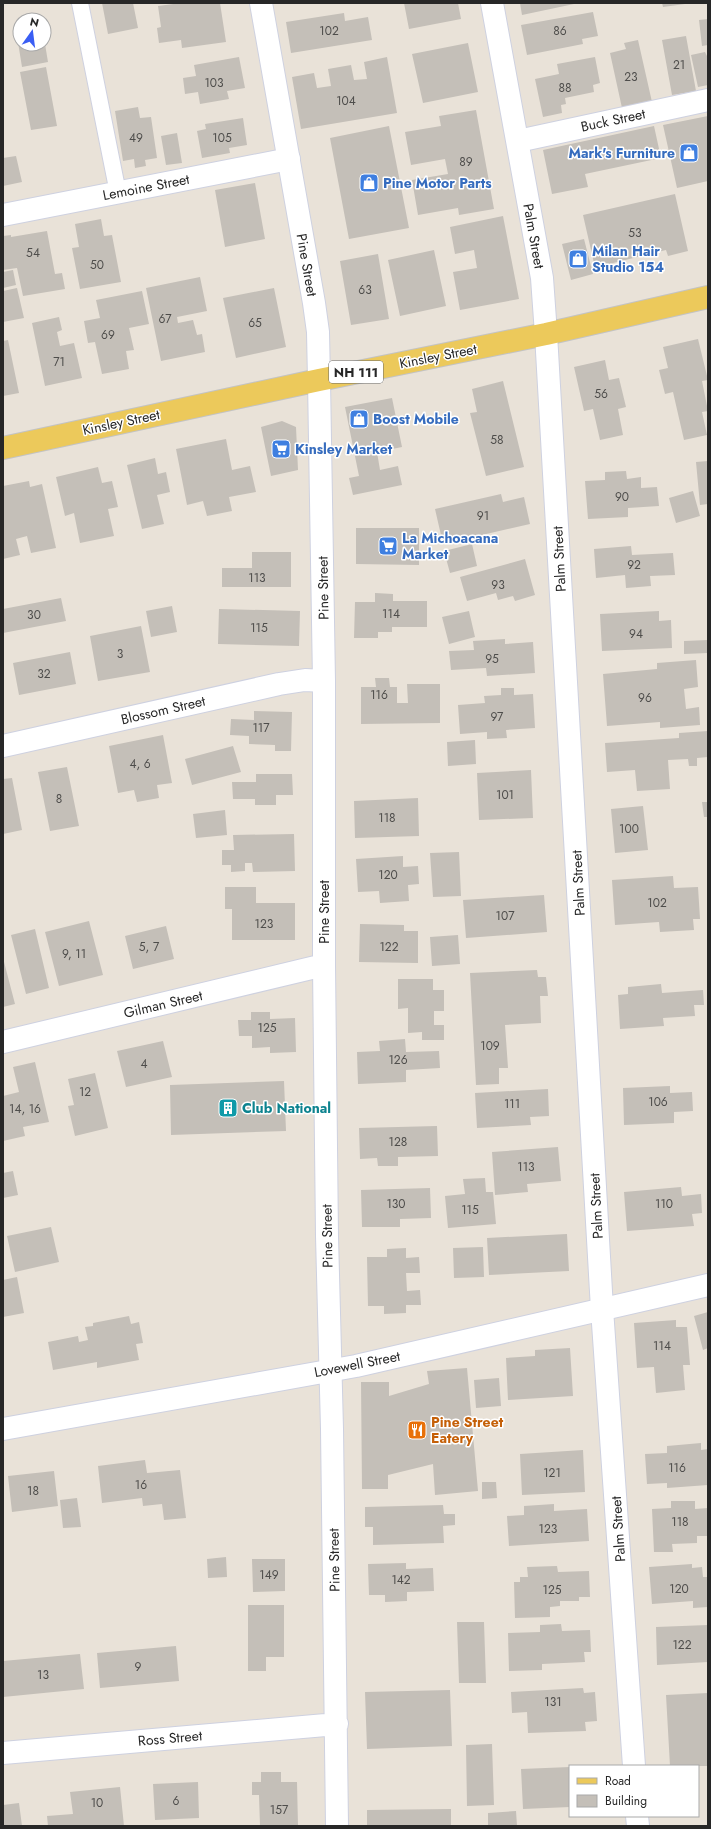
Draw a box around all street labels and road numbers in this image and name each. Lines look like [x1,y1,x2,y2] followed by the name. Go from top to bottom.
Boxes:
[579,103,648,137] street label: Buck Street
[101,169,192,205] street label: Lemoine Street
[518,202,550,271] street label: Palm Street
[292,232,322,299] street label: Pine Street
[398,339,479,373] street label: Kinsley Street
[329,361,383,383] road number: NH 111
[81,404,162,440] street label: Kinsley Street
[547,525,571,592] street label: Palm Street
[312,555,334,620] street label: Pine Street
[119,690,208,729] street label: Blossom Street
[566,849,590,916] street label: Palm Street
[314,880,334,944] street label: Pine Street
[122,985,205,1023] street label: Gilman Street
[584,1172,608,1239] street label: Palm Street
[316,1203,338,1268] street label: Pine Street
[312,1346,402,1382] street label: Lovewell Street
[606,1495,630,1562] street label: Palm Street
[323,1527,345,1592] street label: Pine Street
[137,1725,204,1751] street label: Ross Street

